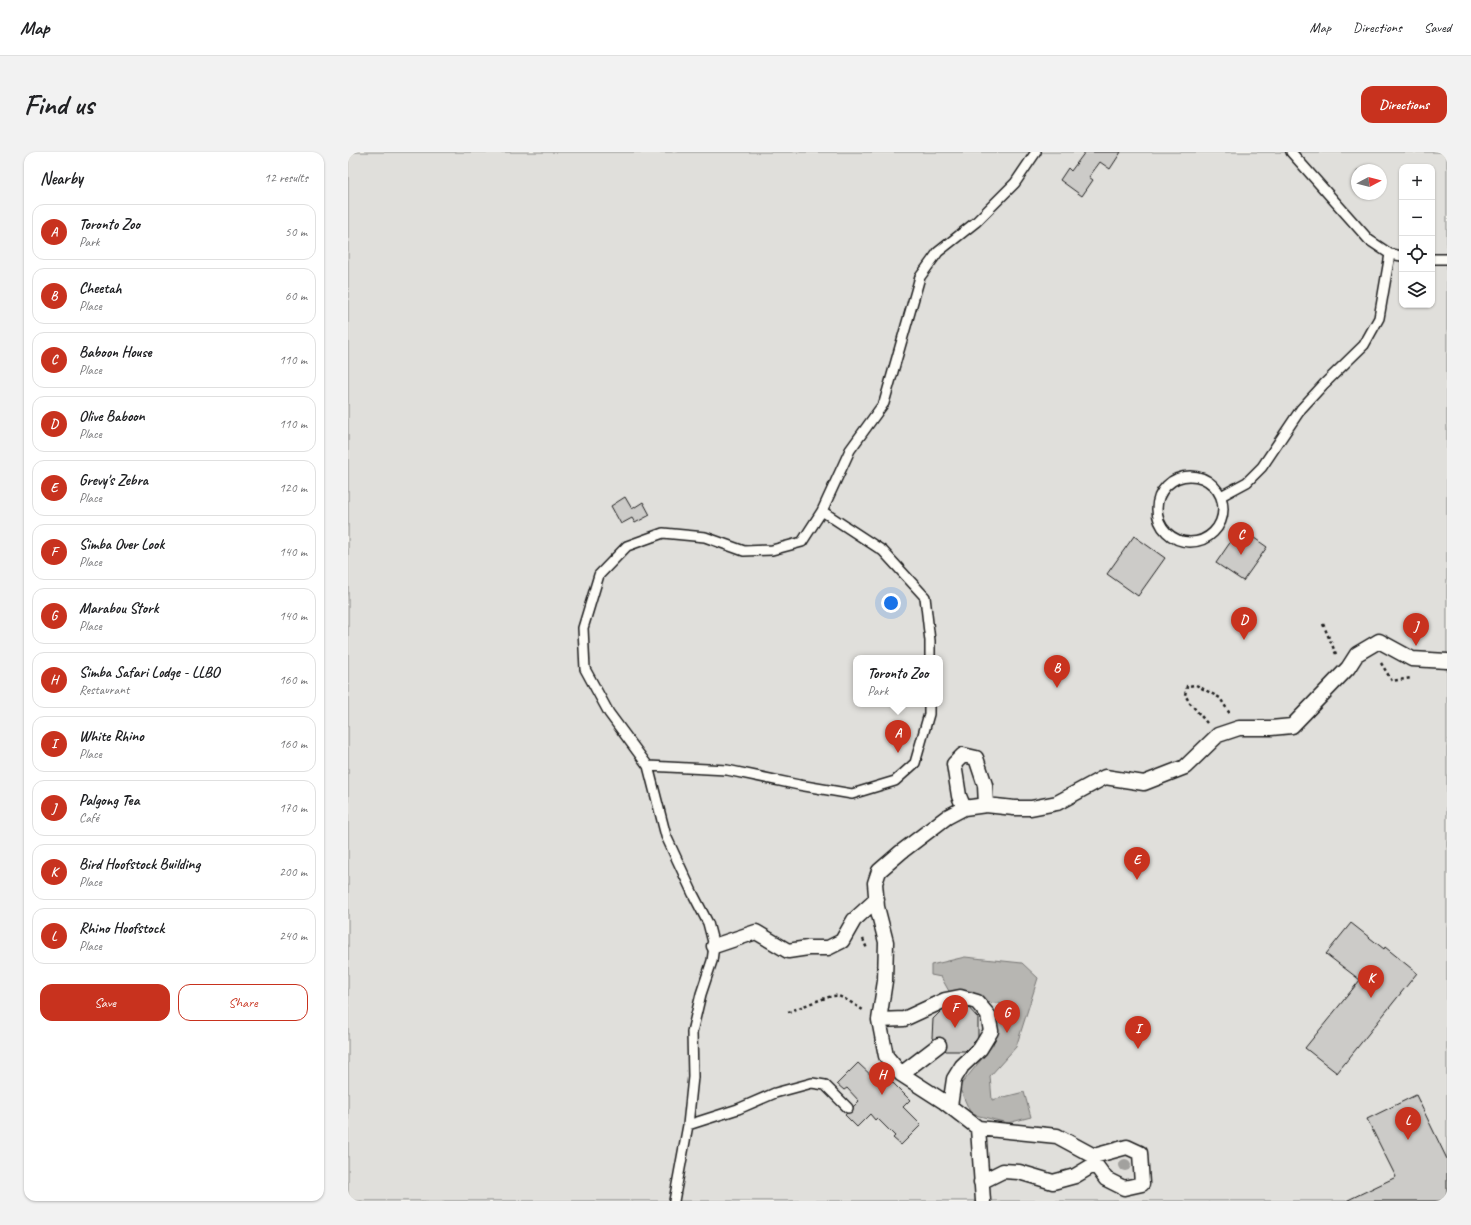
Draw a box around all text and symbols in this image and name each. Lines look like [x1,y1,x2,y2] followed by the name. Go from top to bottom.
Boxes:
[20,16,50,40] text: Map
[1310,19,1331,36] text: Map
[1353,19,1402,36] text: Directions
[1424,19,1451,36] text: Saved
[1361,86,1447,123] button: Directions
[24,87,94,122] text: Find us
[1351,164,1387,200] north arrow
[1399,164,1435,308] map controls
[1399,164,1435,200] button: +
[40,168,83,189] text: Nearby
[264,170,308,186] text: 12 results
[1399,200,1435,236] button: −
[79,215,140,234] text: Toronto Zoo
[51,224,57,240] text: A
[285,224,307,240] text: 50 m
[79,234,100,250] text: Park
[1399,236,1435,272] button: locate
[1399,272,1435,308] button: layers
[79,279,121,298] text: Cheetah
[51,288,57,304] text: B
[285,288,307,304] text: 60 m
[79,298,102,314] text: Place
[79,343,151,362] text: Baboon House
[51,352,57,368] text: C
[279,352,307,368] text: 110 m
[79,362,102,378] text: Place
[79,407,145,426] text: Olive Baboon
[50,416,58,432] text: D
[279,416,307,432] text: 110 m
[79,426,102,442] text: Place
[79,471,148,490] text: Grevy's Zebra
[51,480,57,496] text: E
[279,480,307,496] text: 120 m
[79,490,102,506] text: Place
[1228,522,1254,555] pin: C
[79,535,164,554] text: Simba Over Look
[51,544,57,560] text: F
[279,544,307,560] text: 140 m
[79,554,102,570] text: Place
[881,593,901,613] your location
[79,599,158,618] text: Marabou Stork
[1231,607,1257,640] pin: D
[51,608,57,624] text: G
[279,608,307,624] text: 140 m
[1403,613,1429,646] pin: J
[79,618,102,634] text: Place
[853,655,943,707] popup
[1044,655,1070,688] pin: B
[79,663,219,682] text: Simba Safari Lodge - LLBO
[868,664,928,683] text: Toronto Zoo
[50,672,58,688] text: H
[279,672,307,688] text: 160 m
[79,682,129,698] text: Restaurant
[868,683,888,699] text: Park
[885,720,911,753] pin: A
[79,727,144,746] text: White Rhino
[51,736,57,752] text: I
[279,736,307,752] text: 160 m
[79,746,102,762] text: Place
[79,791,139,810] text: Palgong Tea
[52,800,56,816] text: J
[279,800,307,816] text: 170 m
[79,810,99,826] text: Café
[1124,847,1150,880] pin: E
[79,855,200,874] text: Bird Hoofstock Building
[51,864,57,880] text: K
[279,864,307,880] text: 200 m
[79,874,102,890] text: Place
[79,919,164,938] text: Rhino Hoofstock
[51,928,57,944] text: L
[279,928,307,944] text: 240 m
[79,938,102,954] text: Place
[1358,965,1384,998] pin: K
[40,984,170,1021] button: Save
[178,984,308,1021] button: Share
[942,995,968,1028] pin: F
[994,1000,1020,1033] pin: G
[1125,1016,1151,1049] pin: I
[869,1062,895,1095] pin: H
[1395,1107,1421,1140] pin: L

